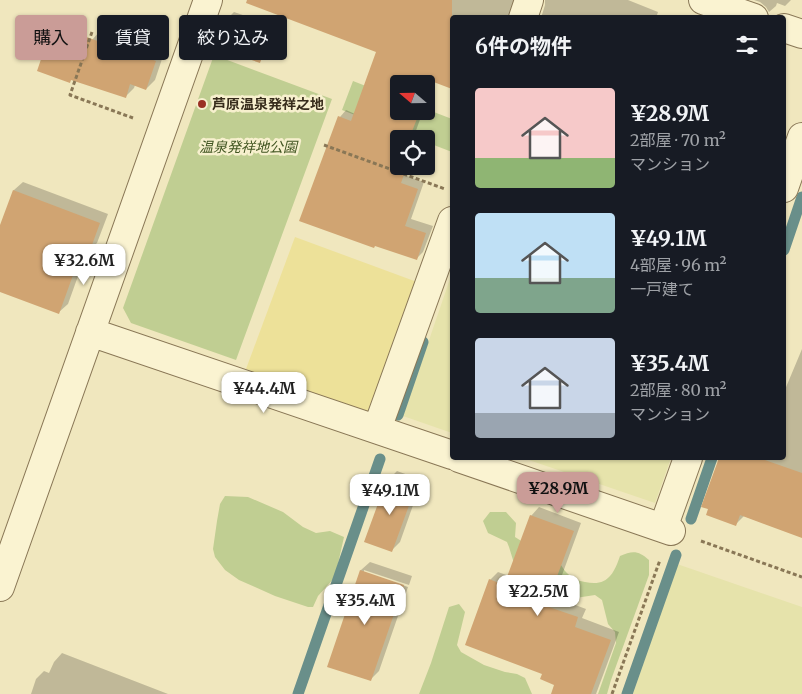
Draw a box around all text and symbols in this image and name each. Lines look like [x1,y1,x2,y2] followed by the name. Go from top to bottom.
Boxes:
[15,15,87,60] chip: 購入
[97,15,169,60] chip: 賃貸
[179,15,287,60] chip: 絞り込み
[733,31,761,59] icon: filters
[475,33,572,60] text: 6件の物件
[390,75,435,120] north arrow
[390,75,435,175] map controls
[212,95,324,113] place label: 芦原温泉発祥之地
[196,98,208,110] marker: 芦原温泉発祥之地
[630,100,709,127] text: ¥28.9M
[515,108,575,168] icon: home
[390,130,435,175] button: locate
[630,130,726,150] text: 2部屋 · 70 m²
[199,138,299,156] park label: 温泉発祥地公園
[630,154,710,174] text: マンション
[630,225,707,252] text: ¥49.1M
[515,233,575,293] icon: home
[43,244,125,286] pin: ¥32.6M
[54,250,114,270] text: ¥32.6M
[630,255,726,275] text: 4部屋 · 96 m²
[630,279,694,299] text: 一戸建て
[630,350,709,377] text: ¥35.4M
[515,358,575,418] icon: home
[223,372,305,414] pin: ¥44.4M
[232,378,296,398] text: ¥44.4M
[630,380,726,400] text: 2部屋 · 80 m²
[630,404,710,424] text: マンション
[517,472,599,514] pin: ¥28.9M
[349,474,431,516] pin: ¥49.1M
[528,478,588,498] text: ¥28.9M
[361,480,419,500] text: ¥49.1M
[497,574,579,617] pin: ¥22.5M
[508,581,568,601] text: ¥22.5M
[324,584,406,626] pin: ¥35.4M
[335,590,395,610] text: ¥35.4M

